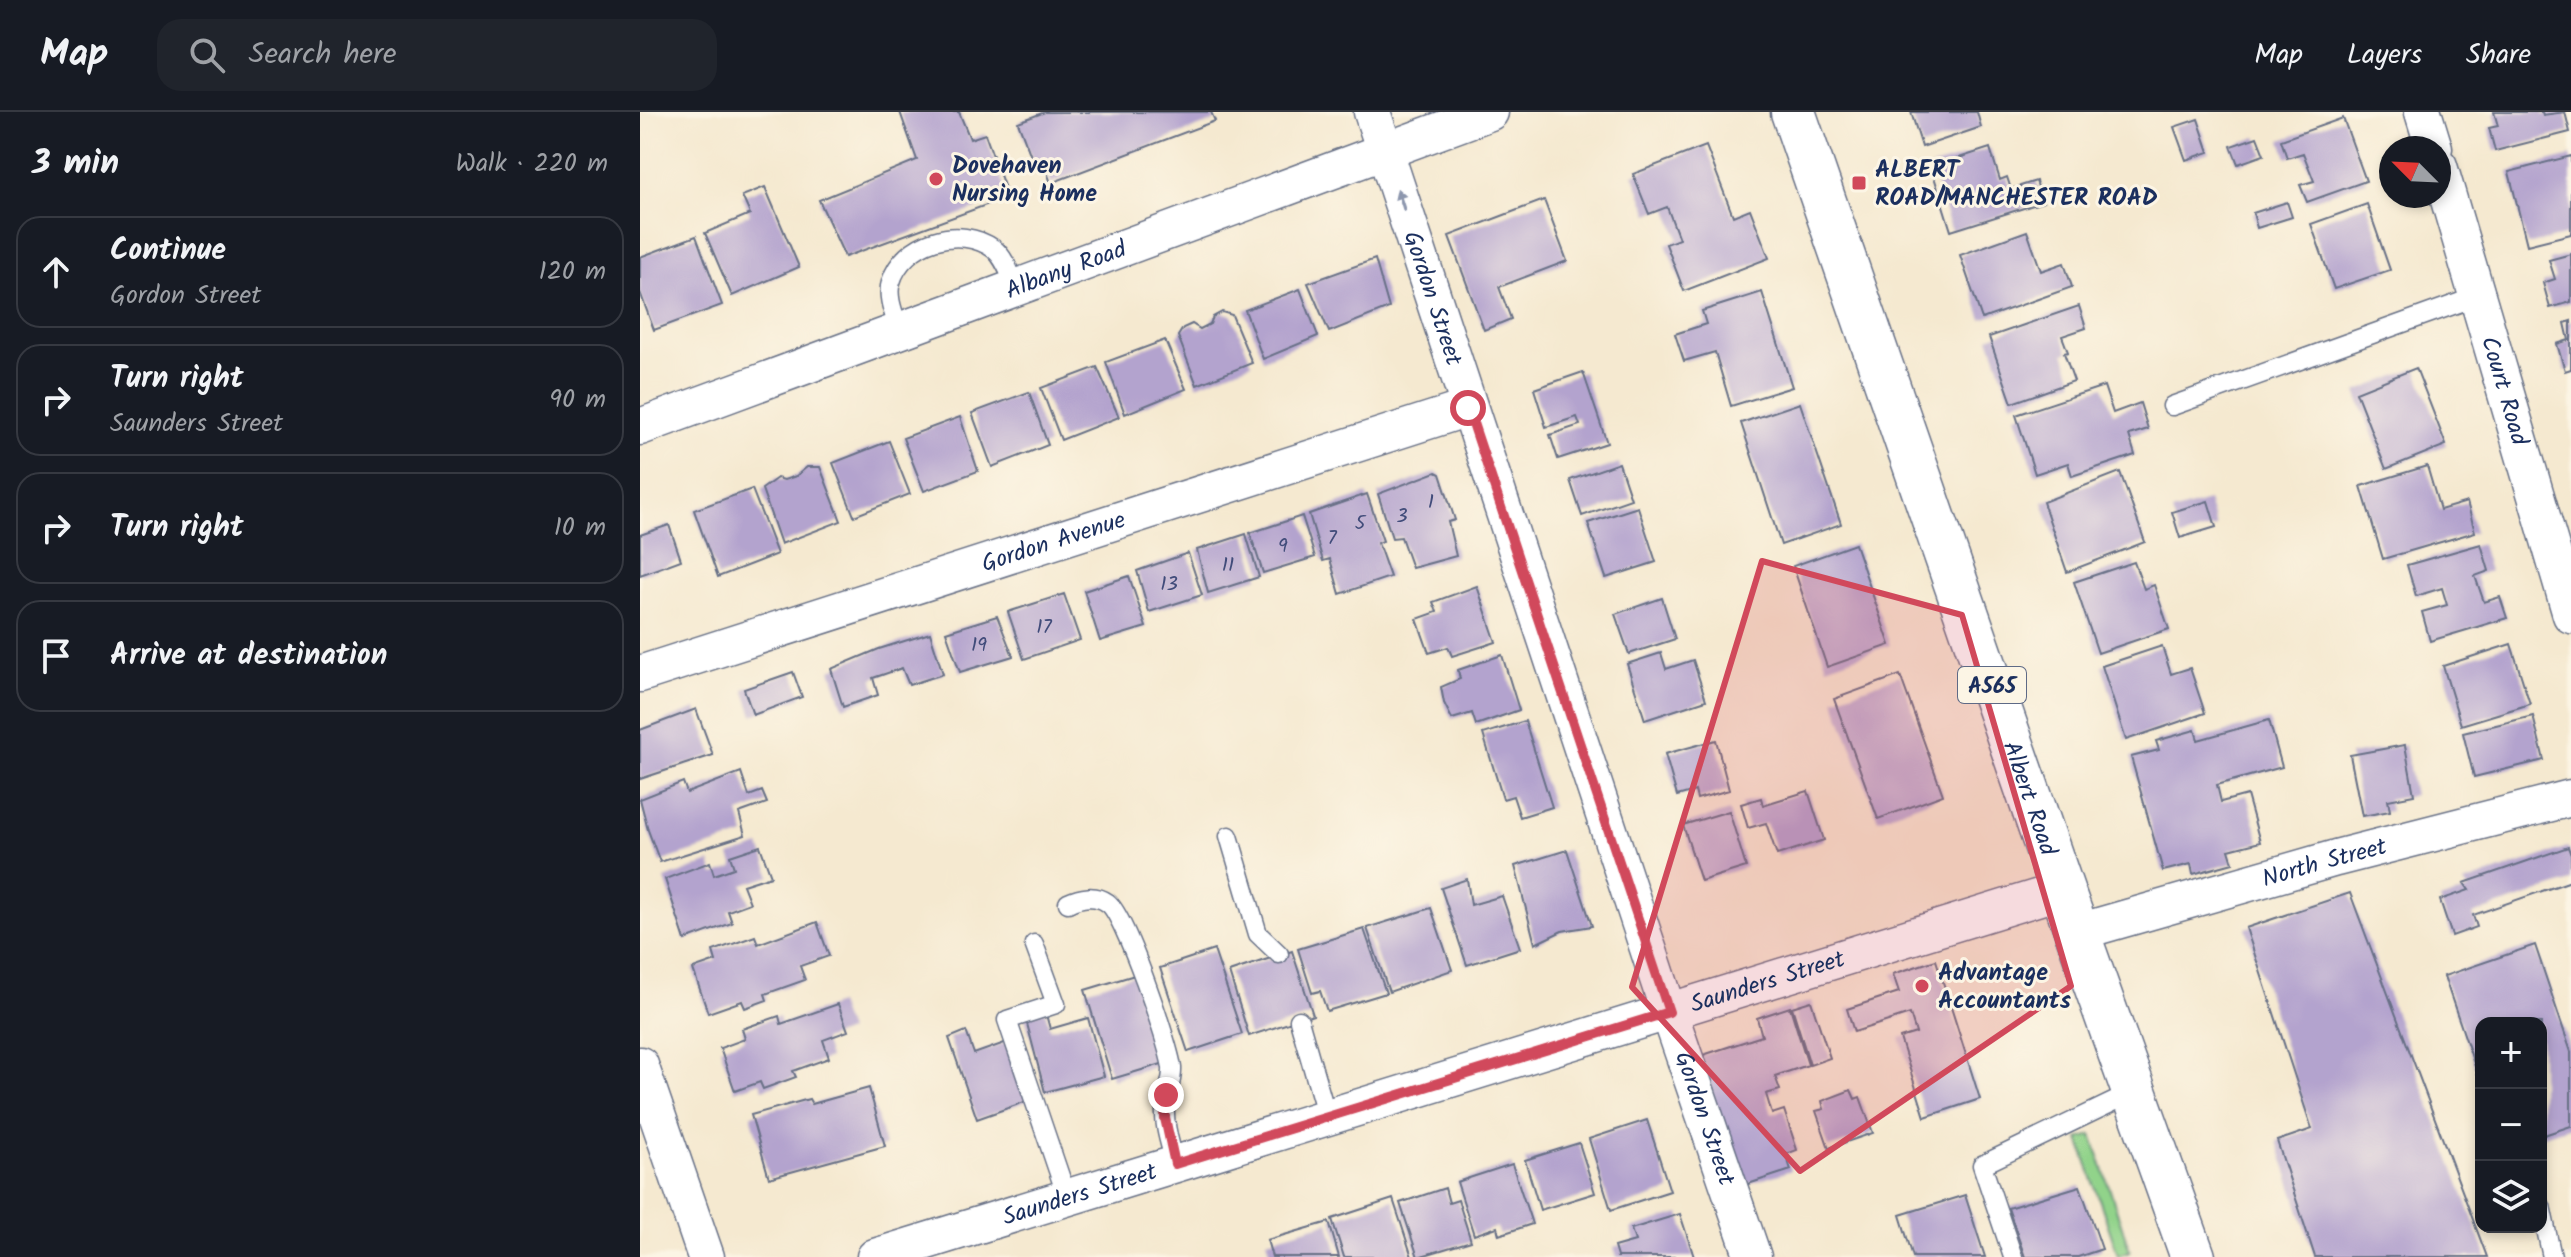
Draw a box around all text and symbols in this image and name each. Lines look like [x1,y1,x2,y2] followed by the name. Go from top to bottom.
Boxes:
[157,19,717,91] search box
[40,25,109,85] text: Map
[249,31,396,79] text: Search here
[185,33,229,77] icon: search
[2254,33,2303,78] text: Map
[2347,33,2422,78] text: Layers
[2466,33,2531,78] text: Share
[2379,136,2451,208] north arrow
[32,137,119,191] text: 3 min
[456,143,608,185] text: Walk · 220 m
[952,147,1097,214] place label: Dovehaven Nursing Home
[1875,151,2158,218] place label: ALBERT ROAD/MANCHESTER ROAD
[927,170,945,188] marker: Dovehaven Nursing Home
[1850,174,1868,192] marker: ALBERT ROAD/MANCHESTER ROAD
[1394,188,1406,212] one-way arrow
[1392,226,1473,372] street label: Gordon Street
[110,227,226,275] text: Continue
[1000,230,1133,311] street label: Albany Road
[34,250,78,294] icon: ahead
[539,251,606,293] text: 120 m
[110,275,261,317] text: Gordon Street
[2469,332,2538,451] street label: Court Road
[110,355,243,403] text: Turn right
[34,378,78,422] icon: right
[549,379,606,421] text: 90 m
[1450,390,1486,426] route start
[110,403,283,445] text: Saunders Street
[1428,487,1434,519] house number: 1
[977,501,1131,584] street label: Gordon Avenue
[1396,501,1408,533] house number: 3
[110,504,243,552] text: Turn right
[34,506,78,550] icon: right
[554,507,606,549] text: 10 m
[1355,508,1367,540] house number: 5
[1327,523,1337,555] house number: 7
[1278,531,1288,563] house number: 9
[1222,550,1234,582] house number: 11
[1160,569,1178,601] house number: 13
[1036,612,1053,644] house number: 17
[971,630,987,662] house number: 19
[110,632,387,680] text: Arrive at destination
[34,634,78,678] icon: arrive
[1958,667,2026,703] road number: A565
[1991,736,2067,862] street label: Albert Road
[2258,828,2392,899] street label: North Street
[1686,940,1851,1025] street label: Saunders Street
[1938,954,2071,1021] place label: Advantage Accountants
[1913,977,1931,995] marker: Advantage Accountants
[2475,1017,2547,1233] map controls
[2475,1017,2547,1089] button: +
[1663,1046,1745,1192] street label: Gordon Street
[1148,1077,1184,1113] route end
[2475,1089,2547,1161] button: −
[998,1153,1163,1237] street label: Saunders Street
[2475,1161,2547,1233] button: layers

